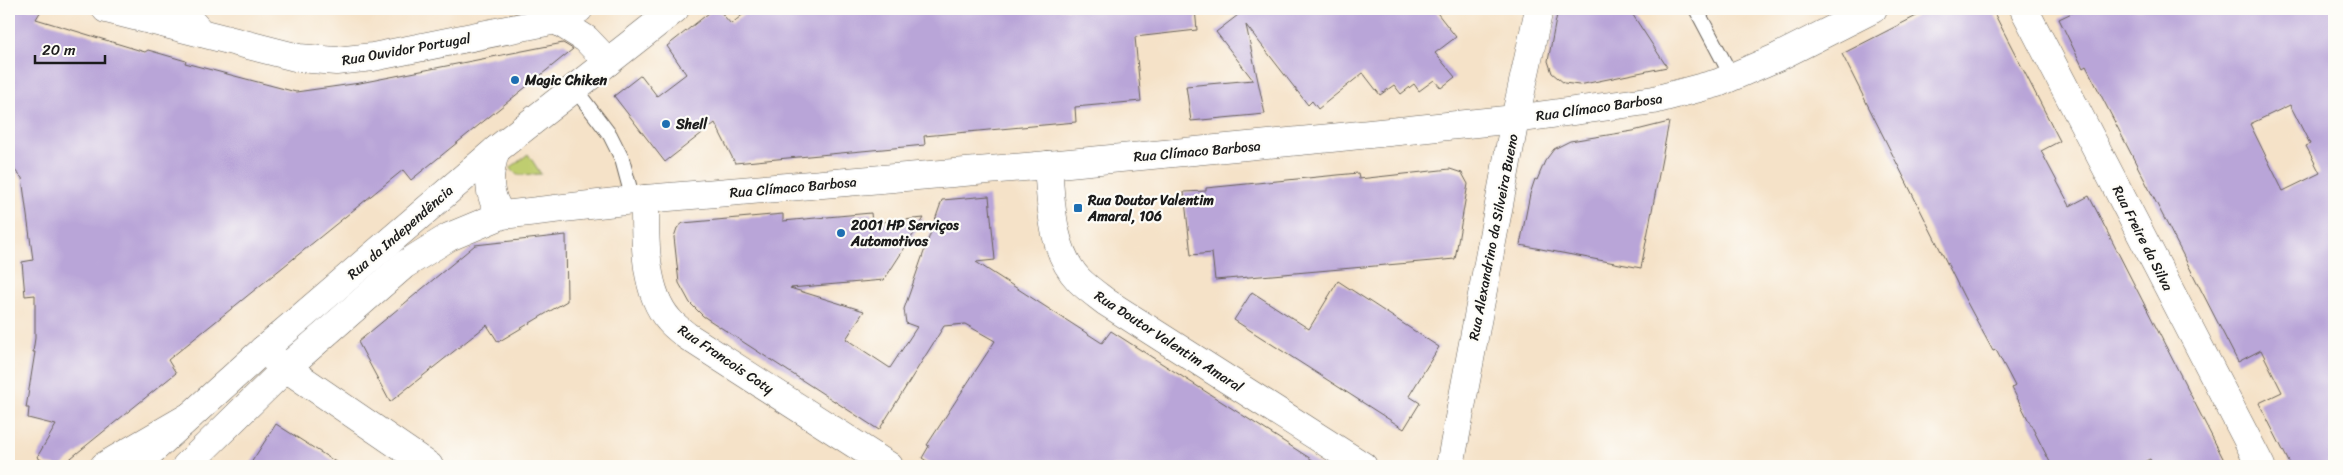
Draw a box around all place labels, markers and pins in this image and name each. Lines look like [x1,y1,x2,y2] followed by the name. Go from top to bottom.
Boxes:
[524,68,608,93] place label: Magic Chiken
[509,74,521,86] marker: Magic Chiken
[675,112,708,137] place label: Shell
[660,118,672,130] marker: Shell
[1087,188,1214,229] place label: Rua Doutor Valentim Amaral, 106
[1072,202,1084,214] marker: Rua Doutor Valentim Amaral, 106
[850,213,959,254] place label: 2001 HP Serviços Automotivos
[835,227,847,239] marker: 2001 HP Serviços Automotivos

